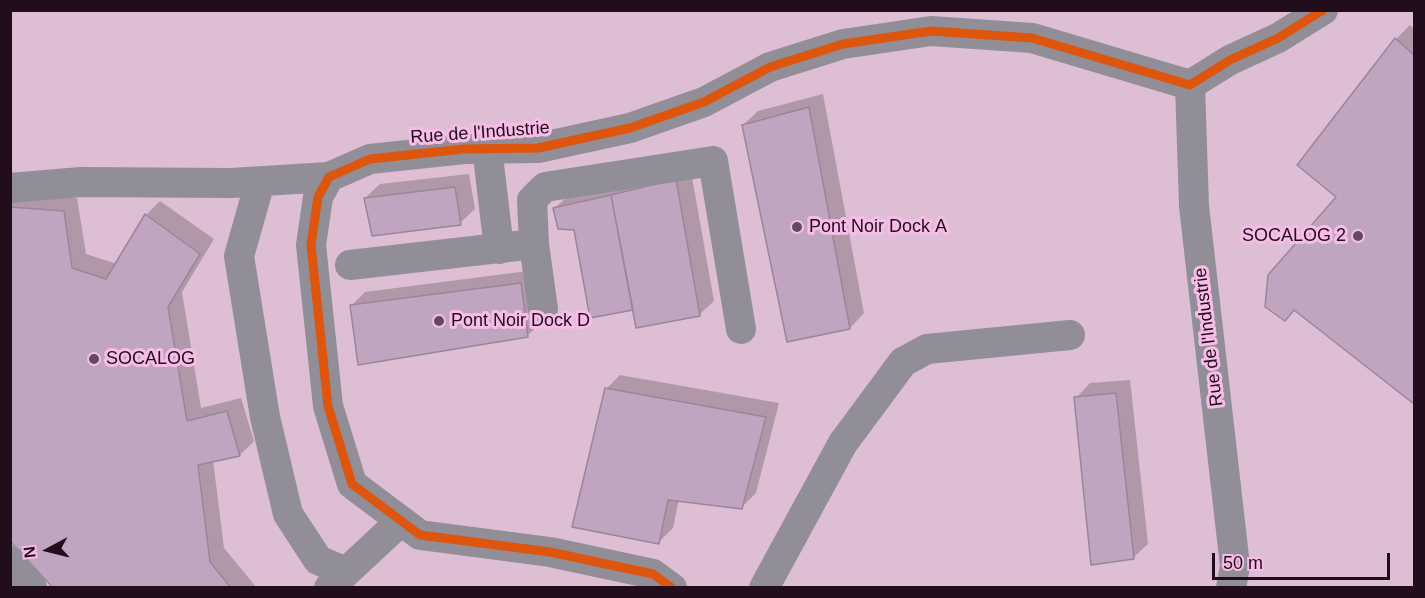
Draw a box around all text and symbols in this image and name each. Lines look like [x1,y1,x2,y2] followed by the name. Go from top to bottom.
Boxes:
[410,117,550,149] street label: Rue de l'Industrie
[809,216,947,238] place label: Pont Noir Dock A
[790,220,804,234] marker: Pont Noir Dock A
[1242,225,1346,247] place label: SOCALOG 2
[1351,229,1365,243] marker: SOCALOG 2
[1190,266,1228,408] street label: Rue de l'Industrie
[451,310,590,332] place label: Pont Noir Dock D
[432,314,446,328] marker: Pont Noir Dock D
[106,348,195,370] place label: SOCALOG
[87,352,101,366] marker: SOCALOG
[18,520,78,580] north arrow
[1215,541,1394,579] scale bar
[20,545,39,559] text: N
[1223,553,1263,573] text: 50 m

